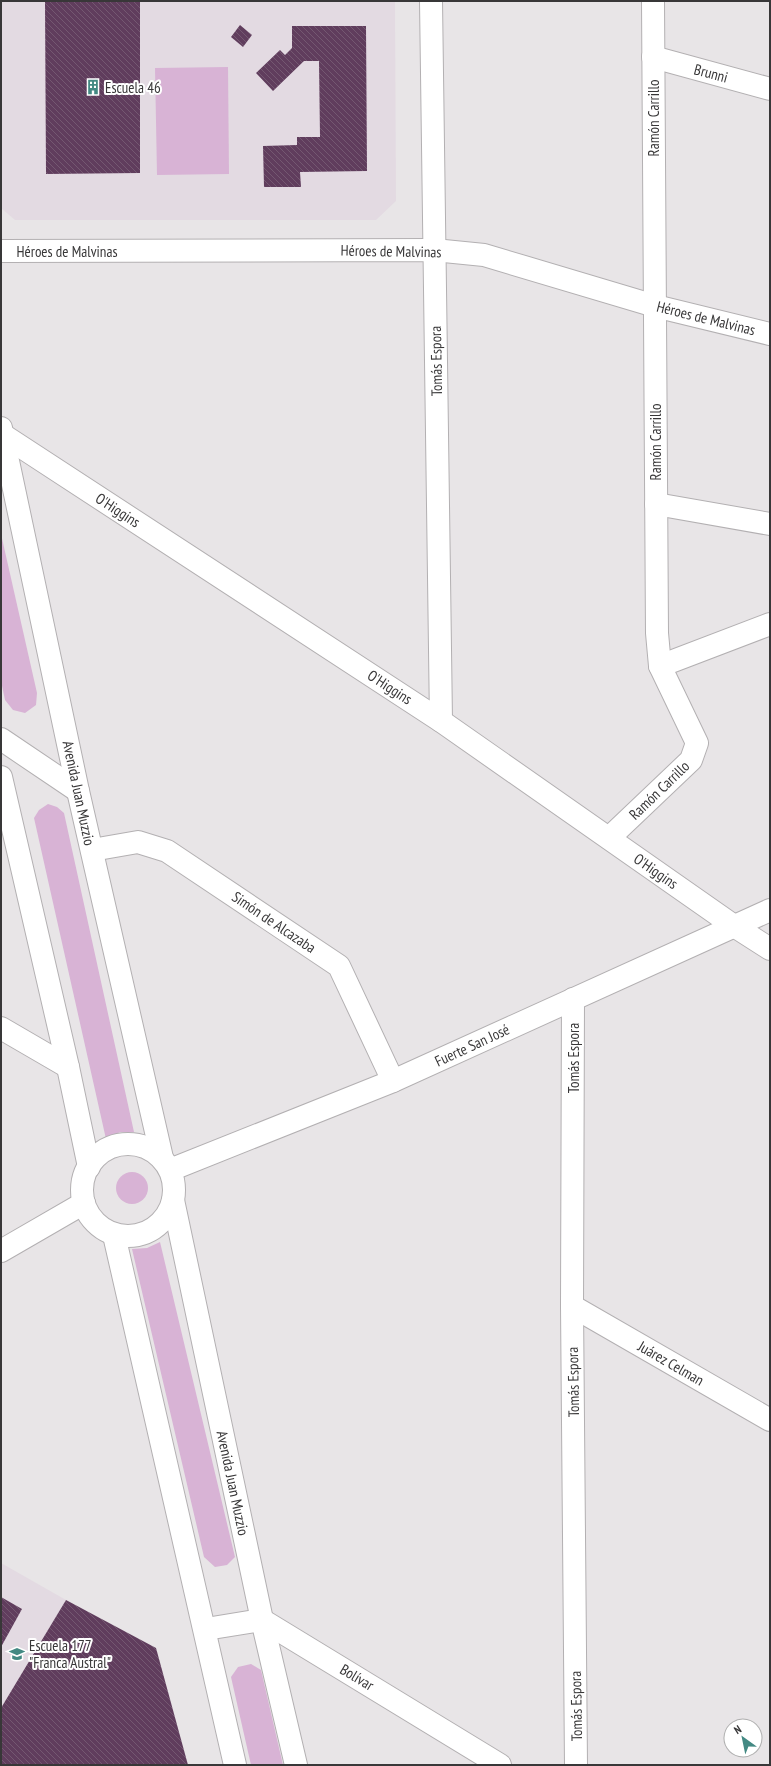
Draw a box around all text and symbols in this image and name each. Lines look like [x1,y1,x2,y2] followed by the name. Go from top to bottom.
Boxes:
[692,59,730,87] street label: Brunni
[84,78,102,96] building icon: Escuela 46
[105,78,161,97] place label: Escuela 46
[644,80,663,156] street label: Ramón Carrillo
[340,241,442,261] street label: Héroes de Malvinas
[17,242,117,261] street label: Héroes de Malvinas
[655,297,757,339] street label: Héroes de Malvinas
[426,326,446,396] street label: Tomás Espora
[646,404,665,480] street label: Ramón Carrillo
[92,489,144,531] street label: O'Higgins
[364,666,416,708] street label: O'Higgins
[59,739,99,847] street label: Avenida Juan Muzzio
[625,756,693,824] street label: Ramón Carrillo
[630,849,682,893] street label: O'Higgins
[228,887,320,957] street label: Simón de Alcazaba
[432,1019,512,1071] street label: Fuerte San José
[564,1023,583,1093] street label: Tomás Espora
[634,1336,707,1389] street label: Juárez Celman
[563,1347,583,1417] street label: Tomás Espora
[213,1429,253,1537] street label: Avenida Juan Muzzio
[29,1636,111,1672] place label: Escuela 177 "Franca Austral"
[8,1645,26,1663] school or university icon: Escuela 177 "Franca Austral"
[337,1660,378,1695] street label: Bolívar
[566,1671,586,1741] street label: Tomás Espora
[723,1718,763,1758] north arrow
[731,1722,744,1737] text: N

